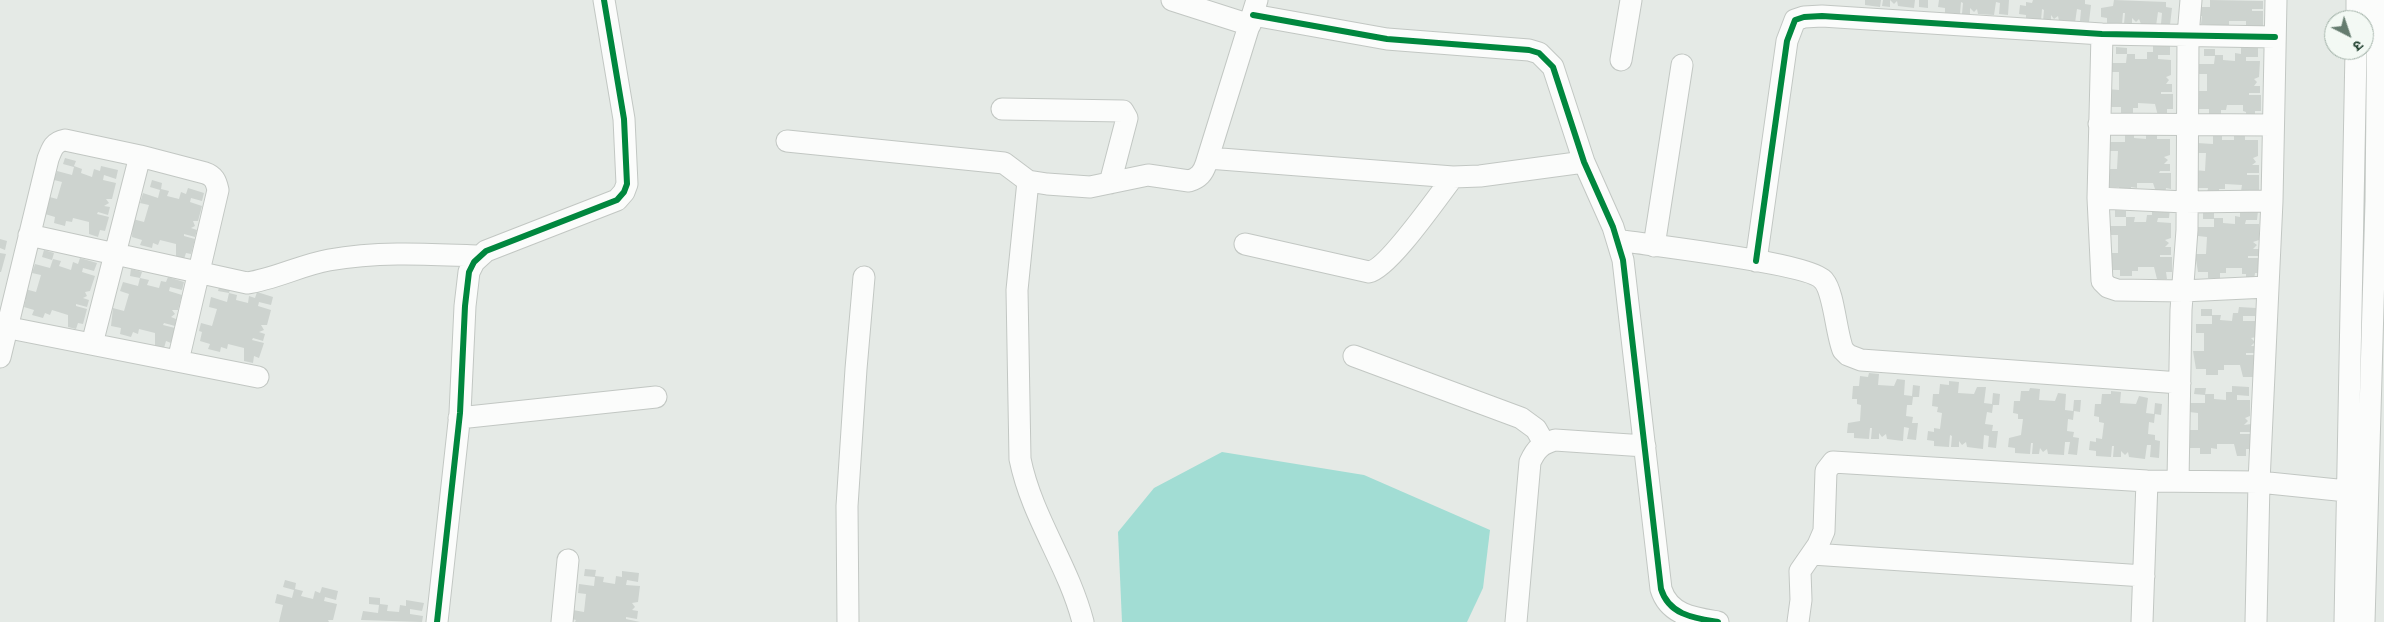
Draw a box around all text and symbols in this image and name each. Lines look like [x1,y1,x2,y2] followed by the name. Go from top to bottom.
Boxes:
[2324,10,2374,60] north arrow
[2349,36,2367,55] text: उ

